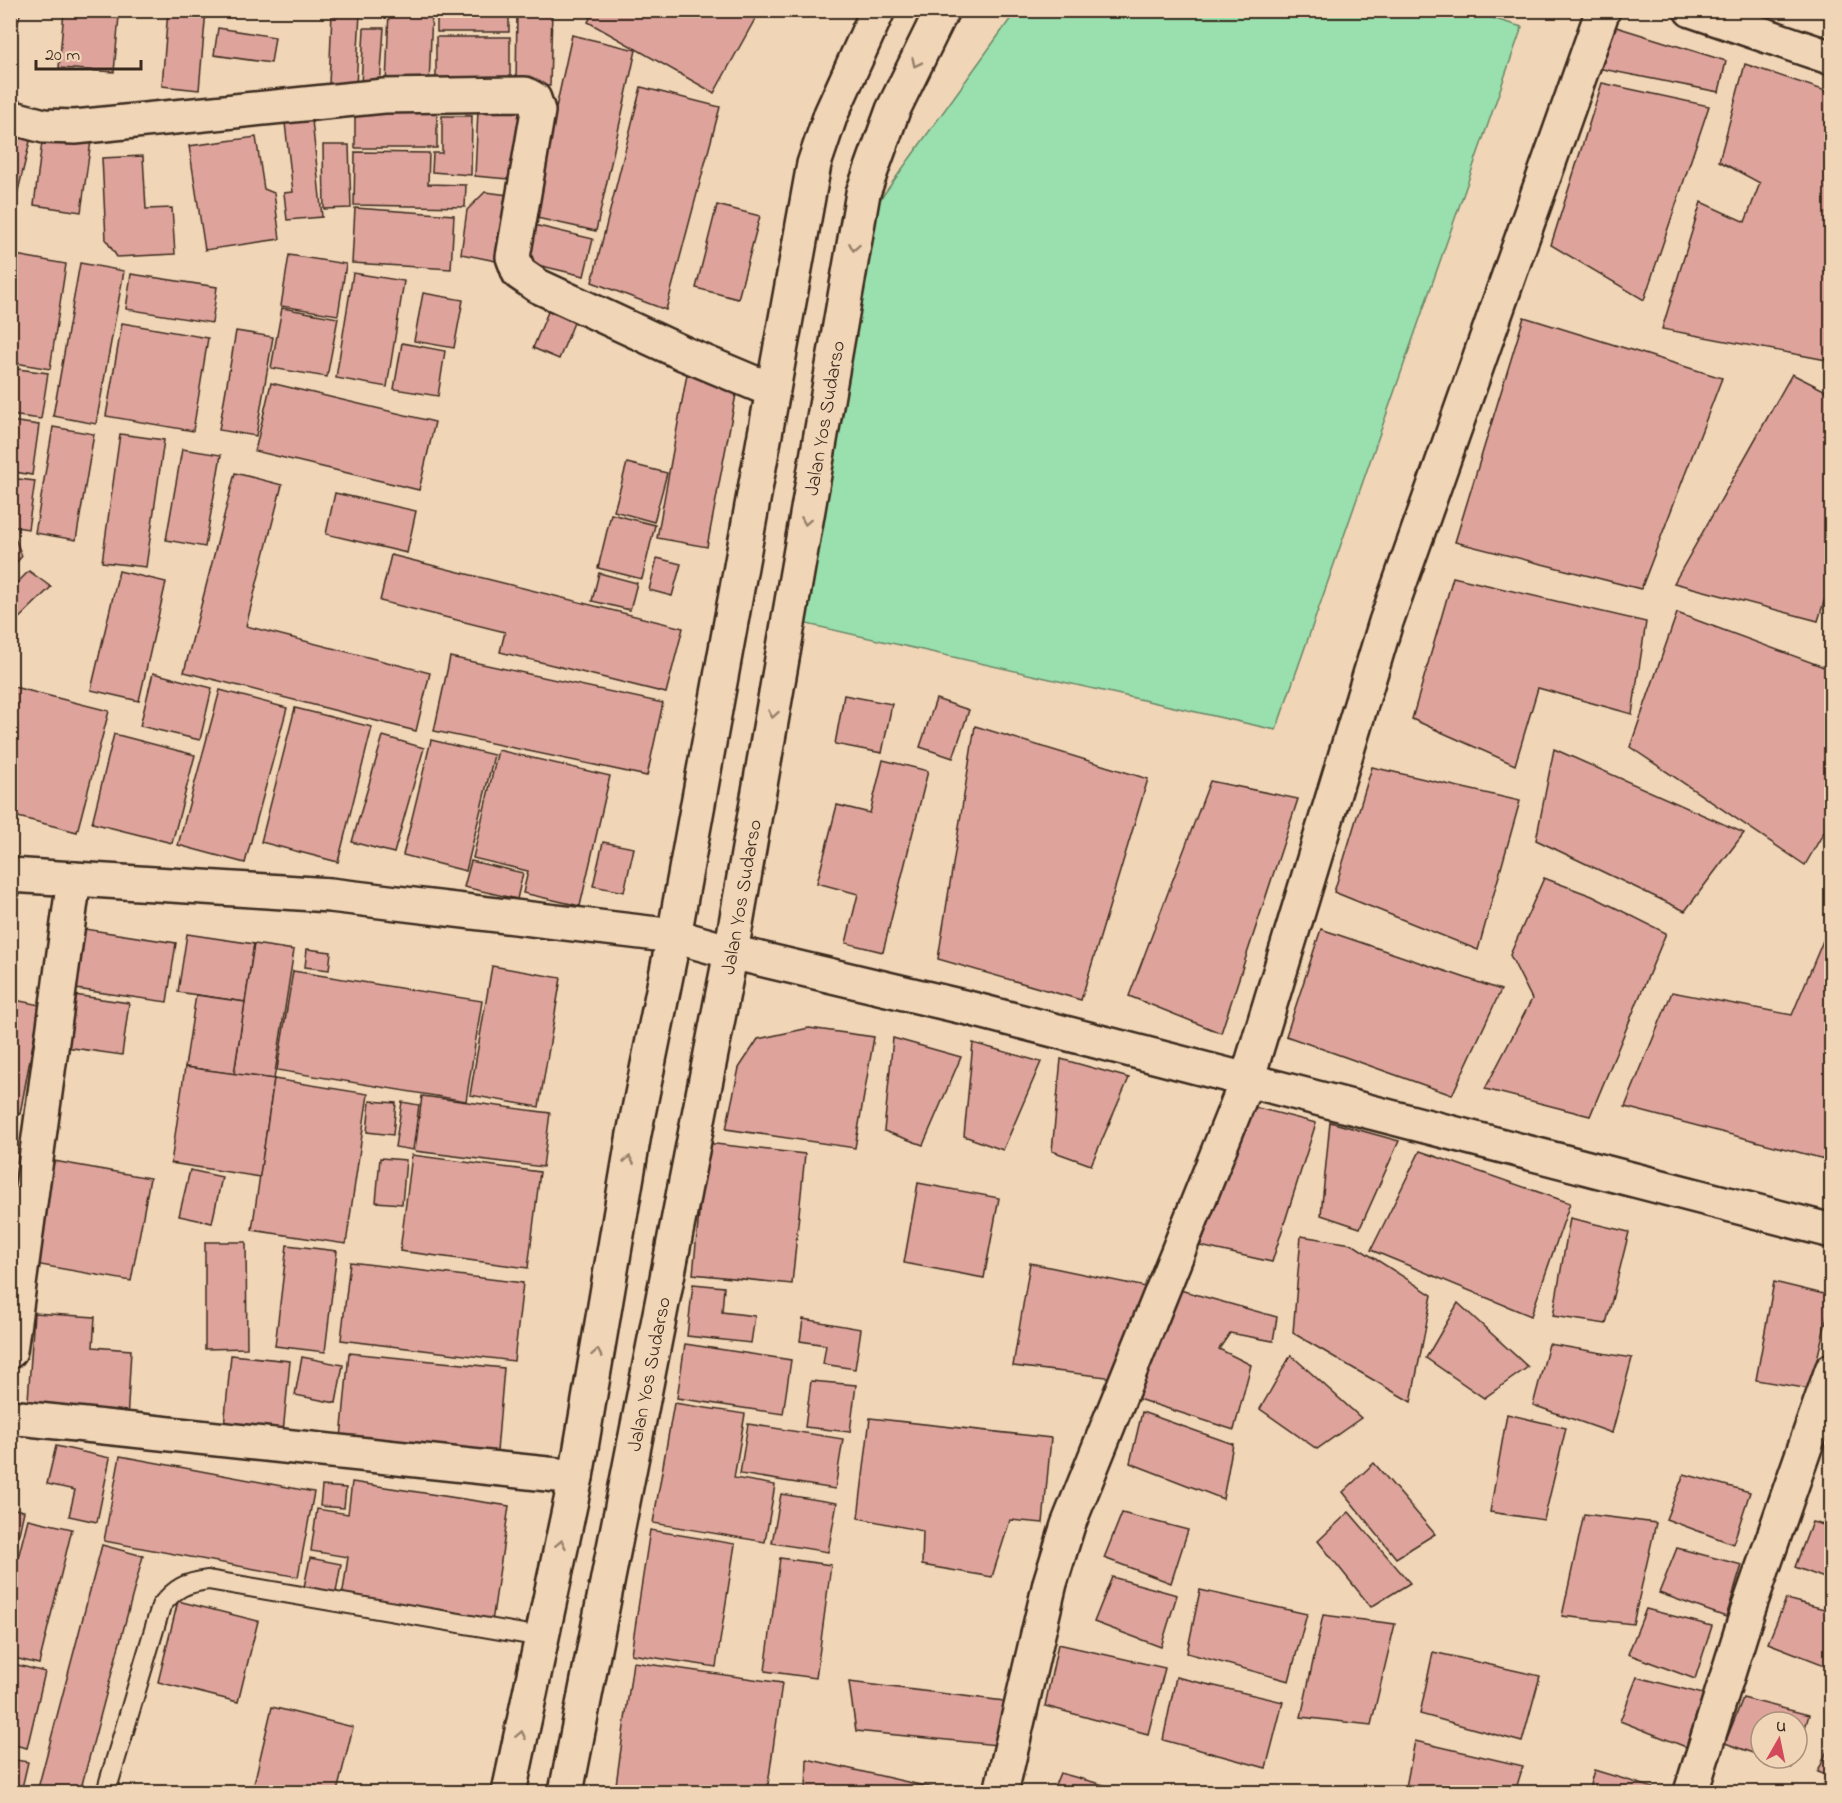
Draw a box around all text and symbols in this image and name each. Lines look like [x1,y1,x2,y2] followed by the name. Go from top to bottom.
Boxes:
[36,33,141,71] scale bar
[45,43,80,69] text: 20 m
[912,56,924,67] one-way arrow
[848,241,861,251] one-way arrow
[799,339,854,498] street label: Jalan Yos Sudarso
[801,517,813,526] one-way arrow
[767,708,780,718] one-way arrow
[715,818,771,977] street label: Jalan Yos Sudarso
[623,1156,635,1165] one-way arrow
[621,1295,680,1454] street label: Jalan Yos Sudarso
[590,1348,603,1358] one-way arrow
[554,1540,567,1550] one-way arrow
[1749,1710,1809,1770] north arrow
[1774,1715,1788,1740] text: U
[514,1730,527,1740] one-way arrow

